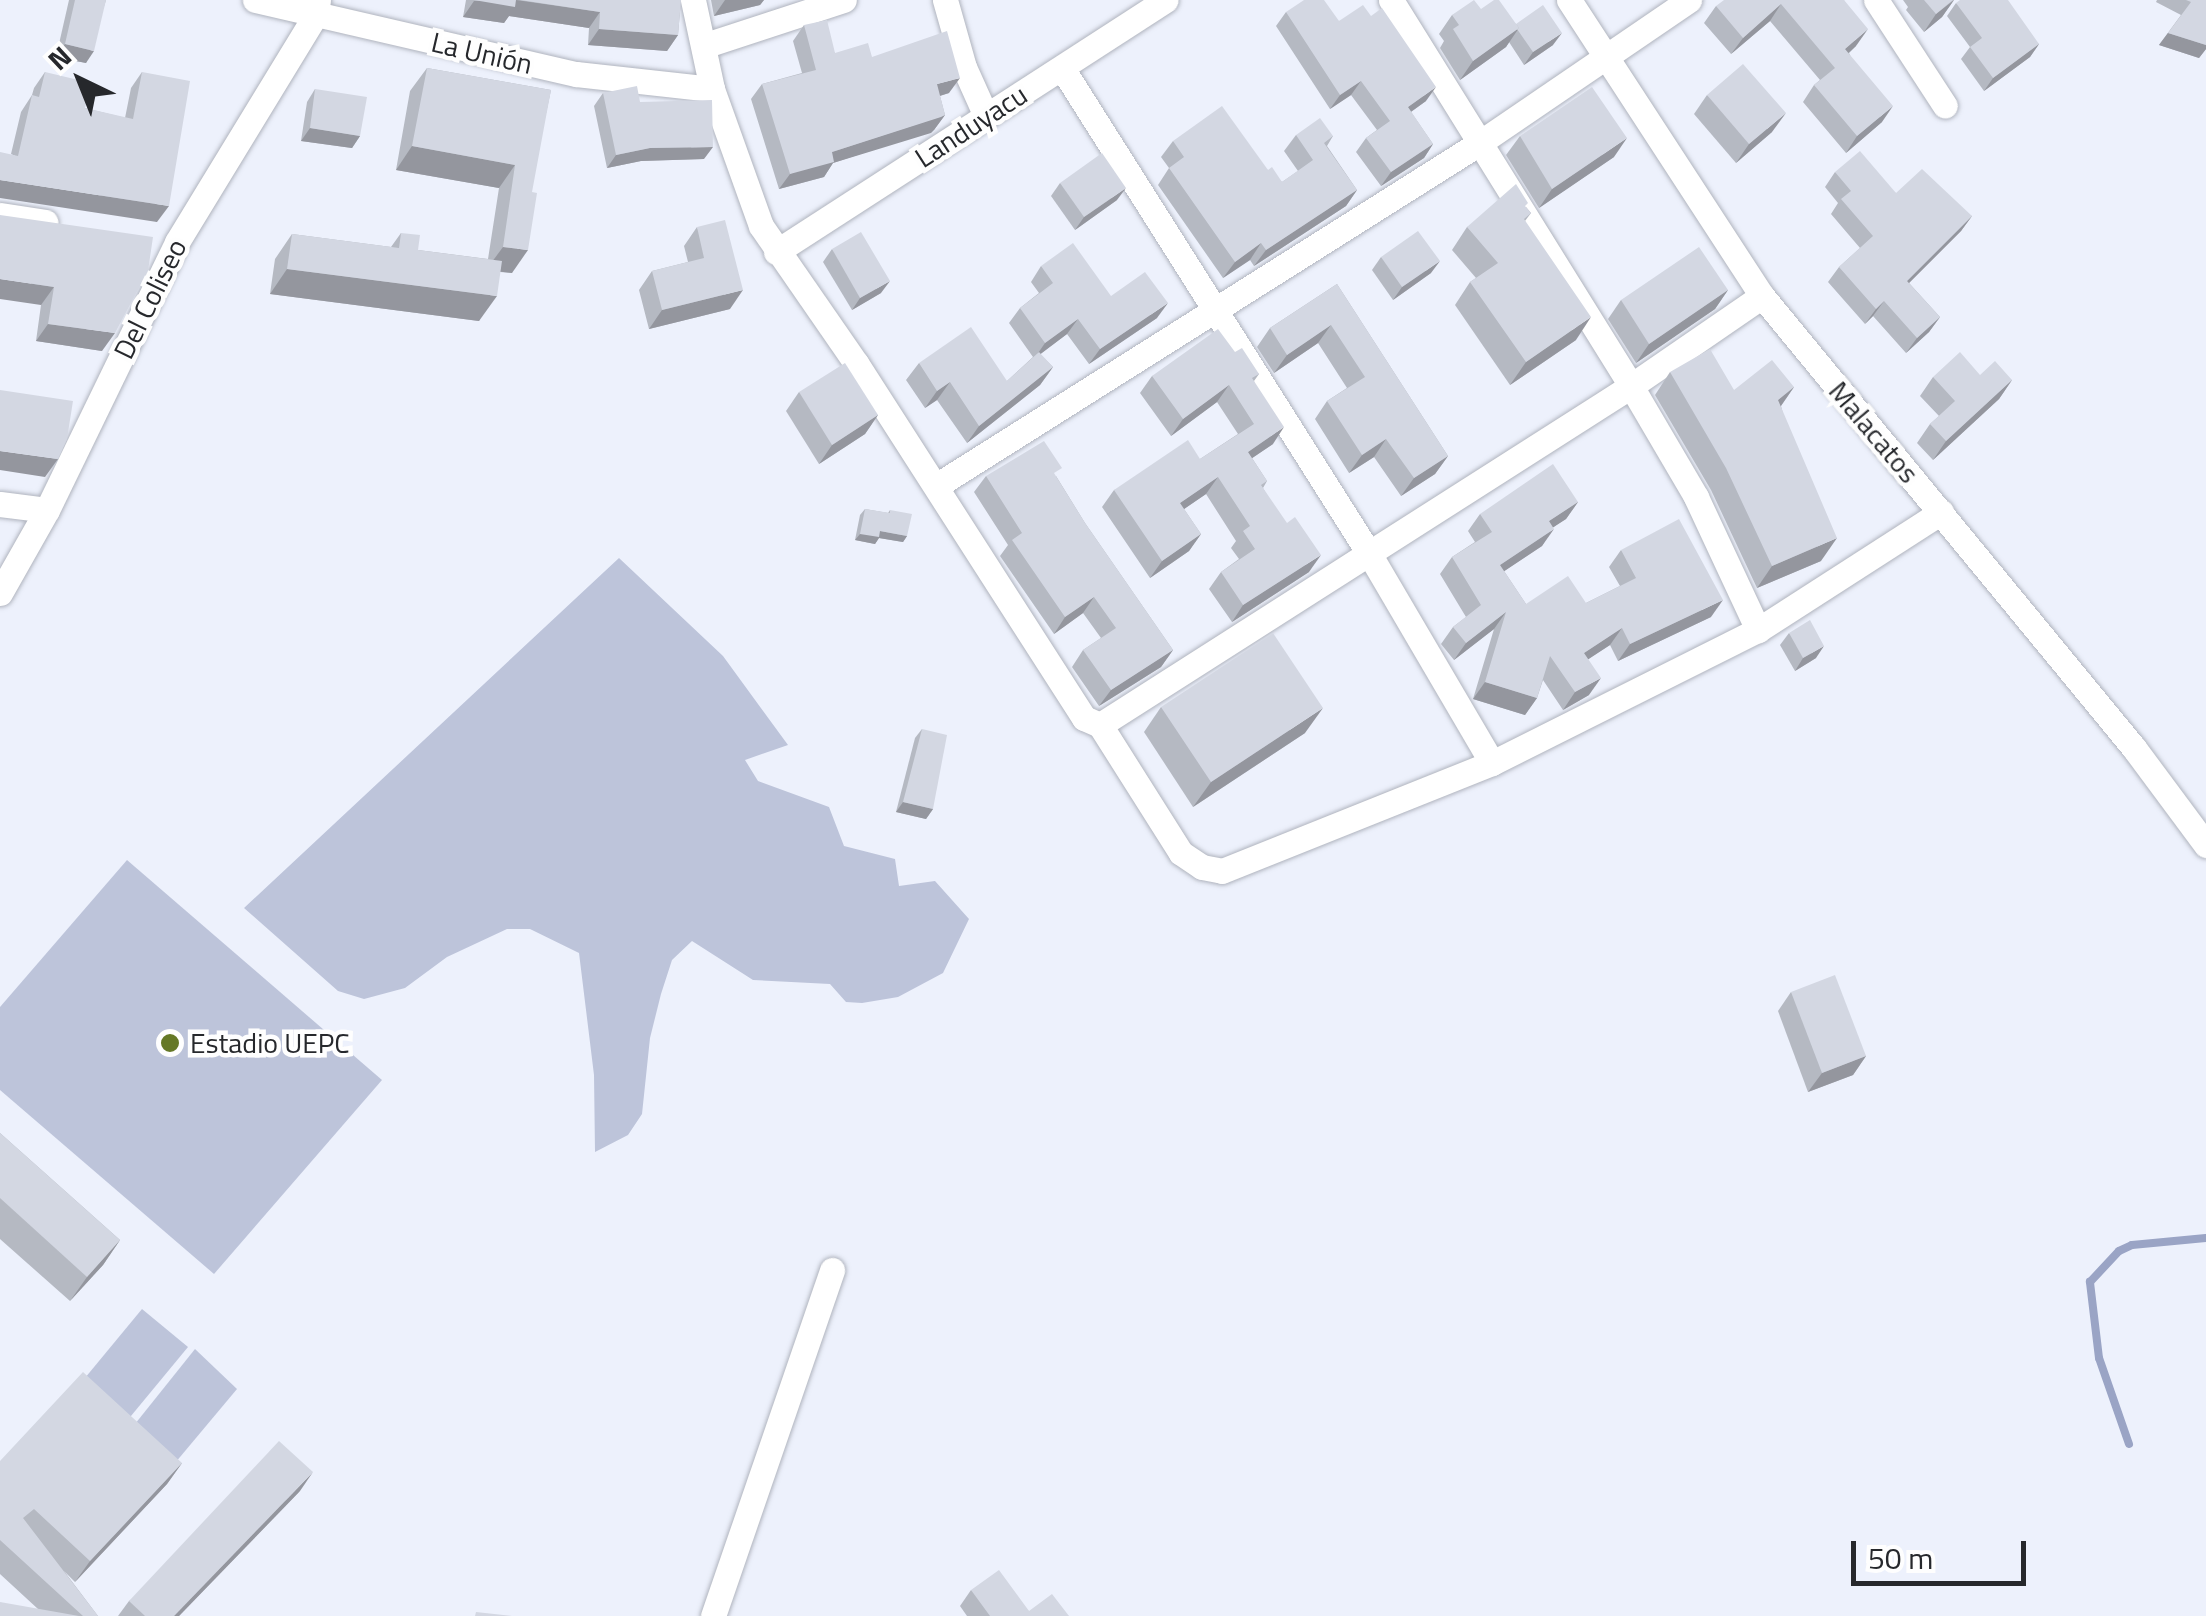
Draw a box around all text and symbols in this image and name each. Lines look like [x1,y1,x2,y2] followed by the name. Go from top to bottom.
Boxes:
[428,25,536,81] street label: La Unión
[30,30,130,130] north arrow
[37,35,81,80] text: N
[909,77,1033,175] street label: Landuyacu
[107,234,193,364] street label: Del Coliseo
[1822,375,1926,489] street label: Malacatos
[190,1026,350,1060] place label: Estadio UEPC
[159,1032,181,1054] marker: Estadio UEPC
[1856,1521,2031,1583] scale bar
[1868,1535,1933,1581] text: 50 m

